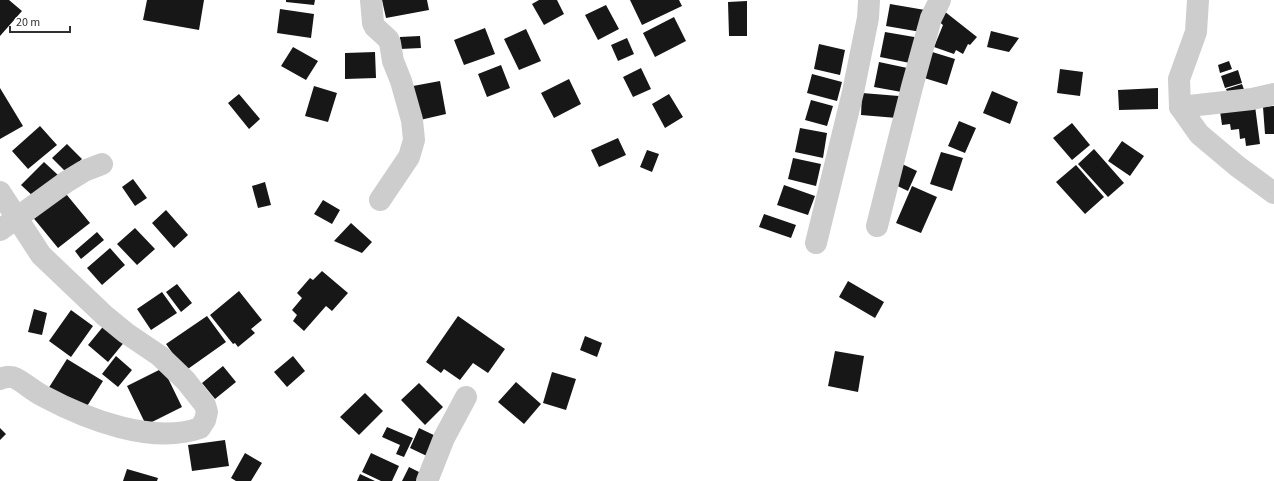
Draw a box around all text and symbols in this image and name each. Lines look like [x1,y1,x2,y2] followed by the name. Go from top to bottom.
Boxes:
[10,8,70,34] scale bar
[16,14,40,31] text: 20 m

